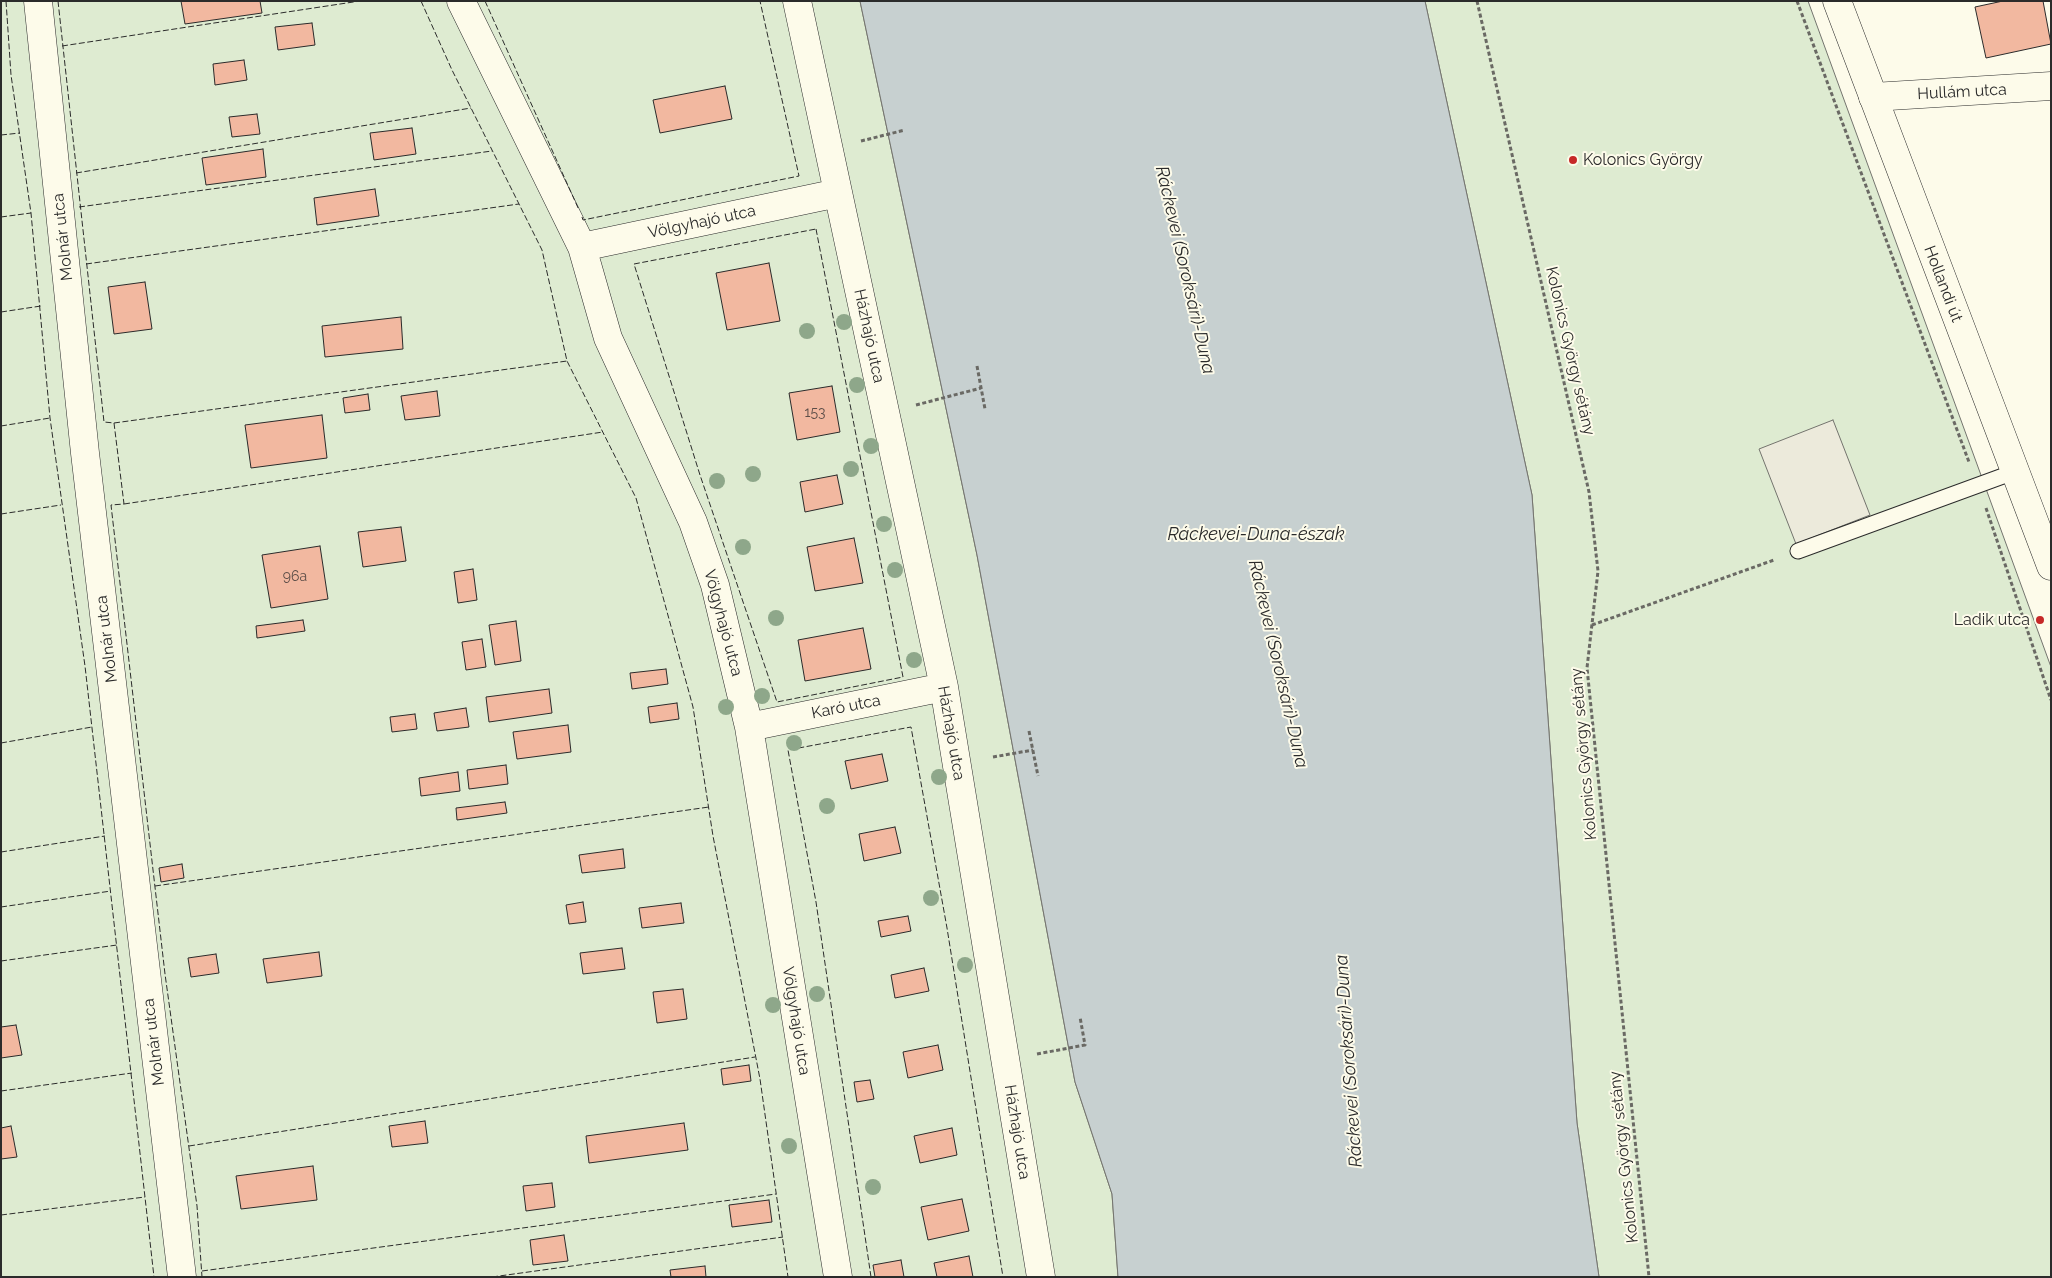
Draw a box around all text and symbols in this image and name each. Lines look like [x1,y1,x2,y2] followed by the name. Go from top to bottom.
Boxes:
[1917,80,2007,104] street label: Hullám utca
[1583,150,1703,170] place label: Kolonics György
[1567,154,1579,166] marker: Kolonics György
[1151,164,1219,376] water label: Ráckevei (Soroksári)-Duna
[49,192,77,282] street label: Molnár utca
[646,201,758,243] street label: Völgyhajó utca
[1920,243,1966,325] street label: Hollandi út
[1541,265,1599,437] street label: Kolonics György sétány
[850,287,888,385] street label: Házhajó utca
[804,405,826,421] house number: 153
[1167,524,1345,546] water label: Ráckevei-Duna-észak
[1244,558,1312,770] water label: Ráckevei (Soroksári)-Duna
[700,568,746,678] street label: Völgyhajó utca
[283,569,307,585] house number: 96a
[92,594,122,684] street label: Molnár utca
[1954,610,2030,630] place label: Ladik utca
[2034,614,2046,626] marker: Ladik utca
[1567,667,1601,841] street label: Kolonics György sétány
[933,684,969,782] street label: Házhajó utca
[810,691,882,723] street label: Karó utca
[1331,954,1367,1168] water label: Ráckevei (Soroksári)-Duna
[778,965,814,1077] street label: Völgyhajó utca
[139,997,169,1087] street label: Molnár utca
[1605,1070,1643,1244] street label: Kolonics György sétány
[1000,1083,1034,1181] street label: Házhajó utca

